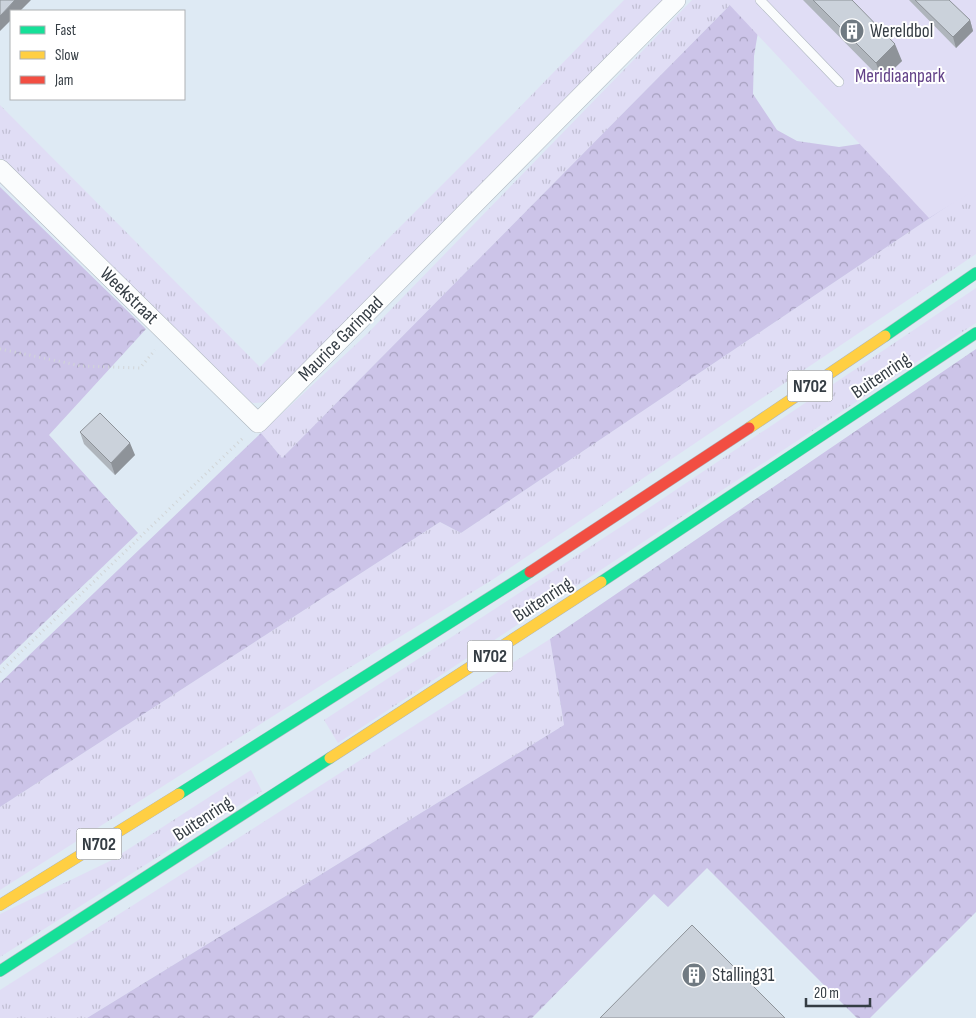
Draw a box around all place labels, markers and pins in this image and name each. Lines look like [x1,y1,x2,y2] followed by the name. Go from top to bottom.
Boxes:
[839,18,865,44] building icon: Wereldbol
[870,20,933,43] place label: Wereldbol
[681,962,707,988] building icon: Stalling31
[712,964,775,987] place label: Stalling31

